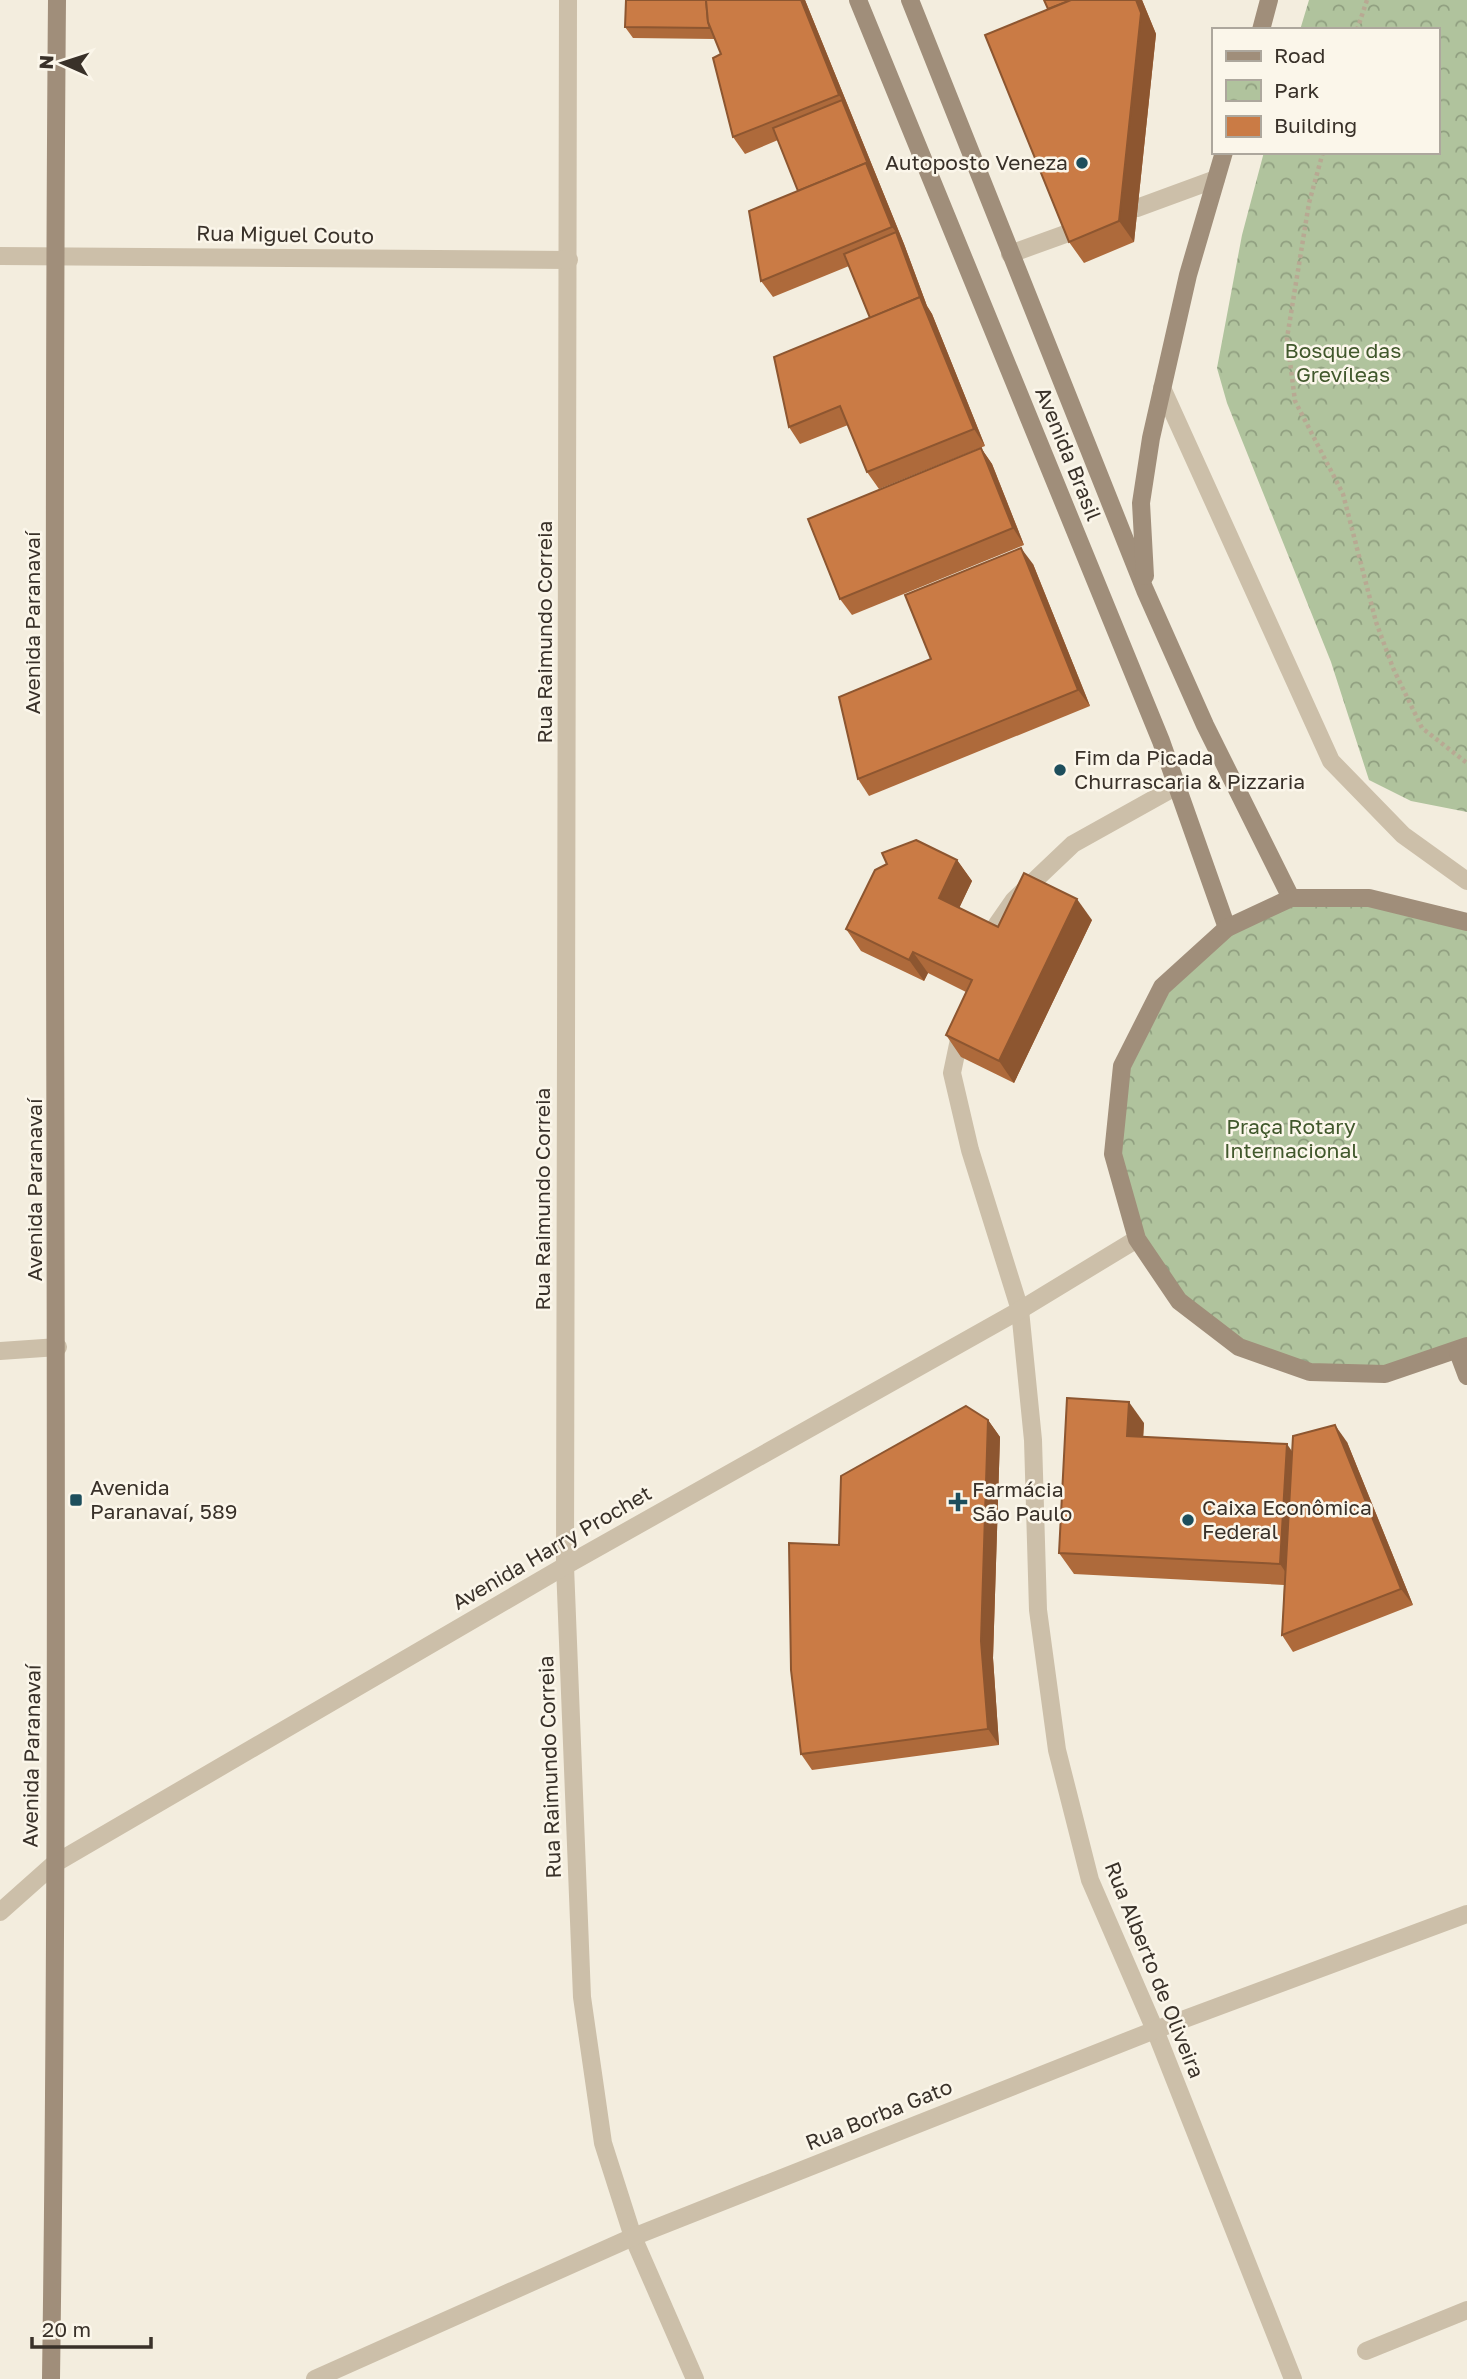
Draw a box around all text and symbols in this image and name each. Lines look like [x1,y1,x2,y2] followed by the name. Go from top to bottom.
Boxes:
[28,28,98,98] north arrow
[1212,28,1439,154] legend
[1274,42,1325,68] text: Road
[34,54,57,70] text: N
[1274,77,1320,103] text: Park
[1274,112,1357,138] text: Building
[885,149,1068,175] place label: Autoposto Veneza
[1074,155,1090,171] marker: Autoposto Veneza
[196,219,374,249] street label: Rua Miguel Couto
[1285,337,1401,387] park label: Bosque das Grevíleas
[1030,383,1108,524] street label: Avenida Brasil
[531,521,557,743] street label: Rua Raimundo Correia
[19,530,45,715] street label: Avenida Paranavaí
[1074,744,1305,794] place label: Fim da Picada Churrascaria & Pizzaria
[1052,762,1068,778] marker: Fim da Picada Churrascaria & Pizzaria
[529,1088,555,1310] street label: Rua Raimundo Correia
[21,1097,47,1282] street label: Avenida Paranavaí
[1224,1113,1358,1163] park label: Praça Rotary Internacional
[90,1474,237,1524] place label: Avenida Paranavaí, 589
[972,1476,1072,1526] place label: Farmácia São Paulo
[447,1479,656,1615] street label: Avenida Harry Prochet
[68,1492,84,1508] marker: Avenida Paranavaí, 589
[950,1494,966,1510] marker: Farmácia São Paulo
[1202,1494,1372,1544] place label: Caixa Econômica Federal
[1180,1512,1196,1528] marker: Caixa Econômica Federal
[532,1655,566,1879] street label: Rua Raimundo Correia
[16,1663,46,1848] street label: Avenida Paranavaí
[1100,1858,1210,2082] street label: Rua Alberto de Oliveira
[801,2073,956,2155] street label: Rua Borba Gato
[32,2306,150,2350] scale bar
[42,2316,91,2342] text: 20 m

